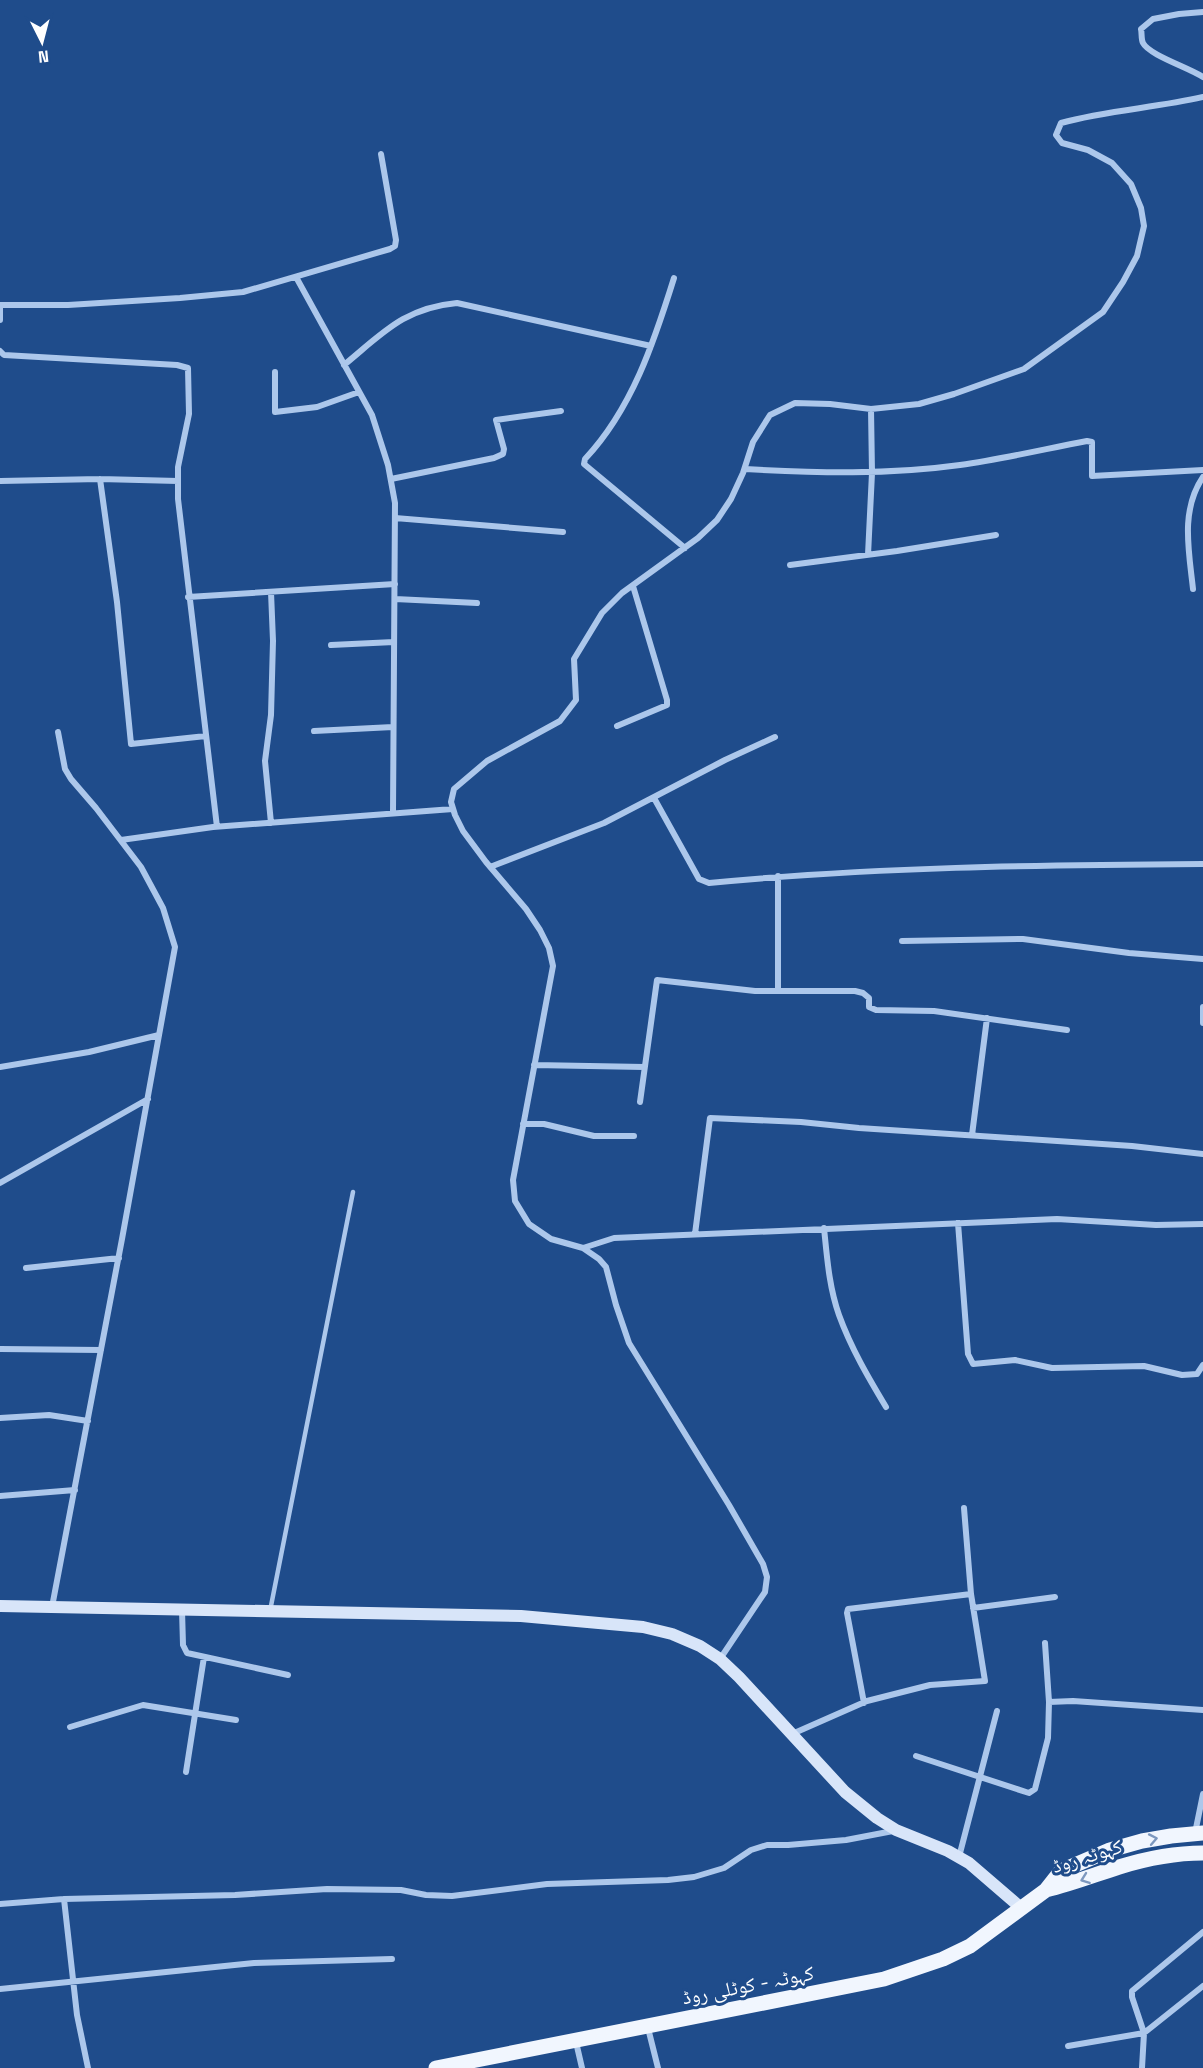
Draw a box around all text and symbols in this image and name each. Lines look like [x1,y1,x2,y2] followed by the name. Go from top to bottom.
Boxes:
[12,12,72,72] north arrow
[37,45,50,67] text: N
[1049,1833,1125,1879] street label: کہوٹہ روڈ
[1148,1833,1158,1846] one-way arrow
[1080,1872,1091,1884] one-way arrow
[680,1959,816,2011] street label: کہوٹہ - کوٹلی روڈ

